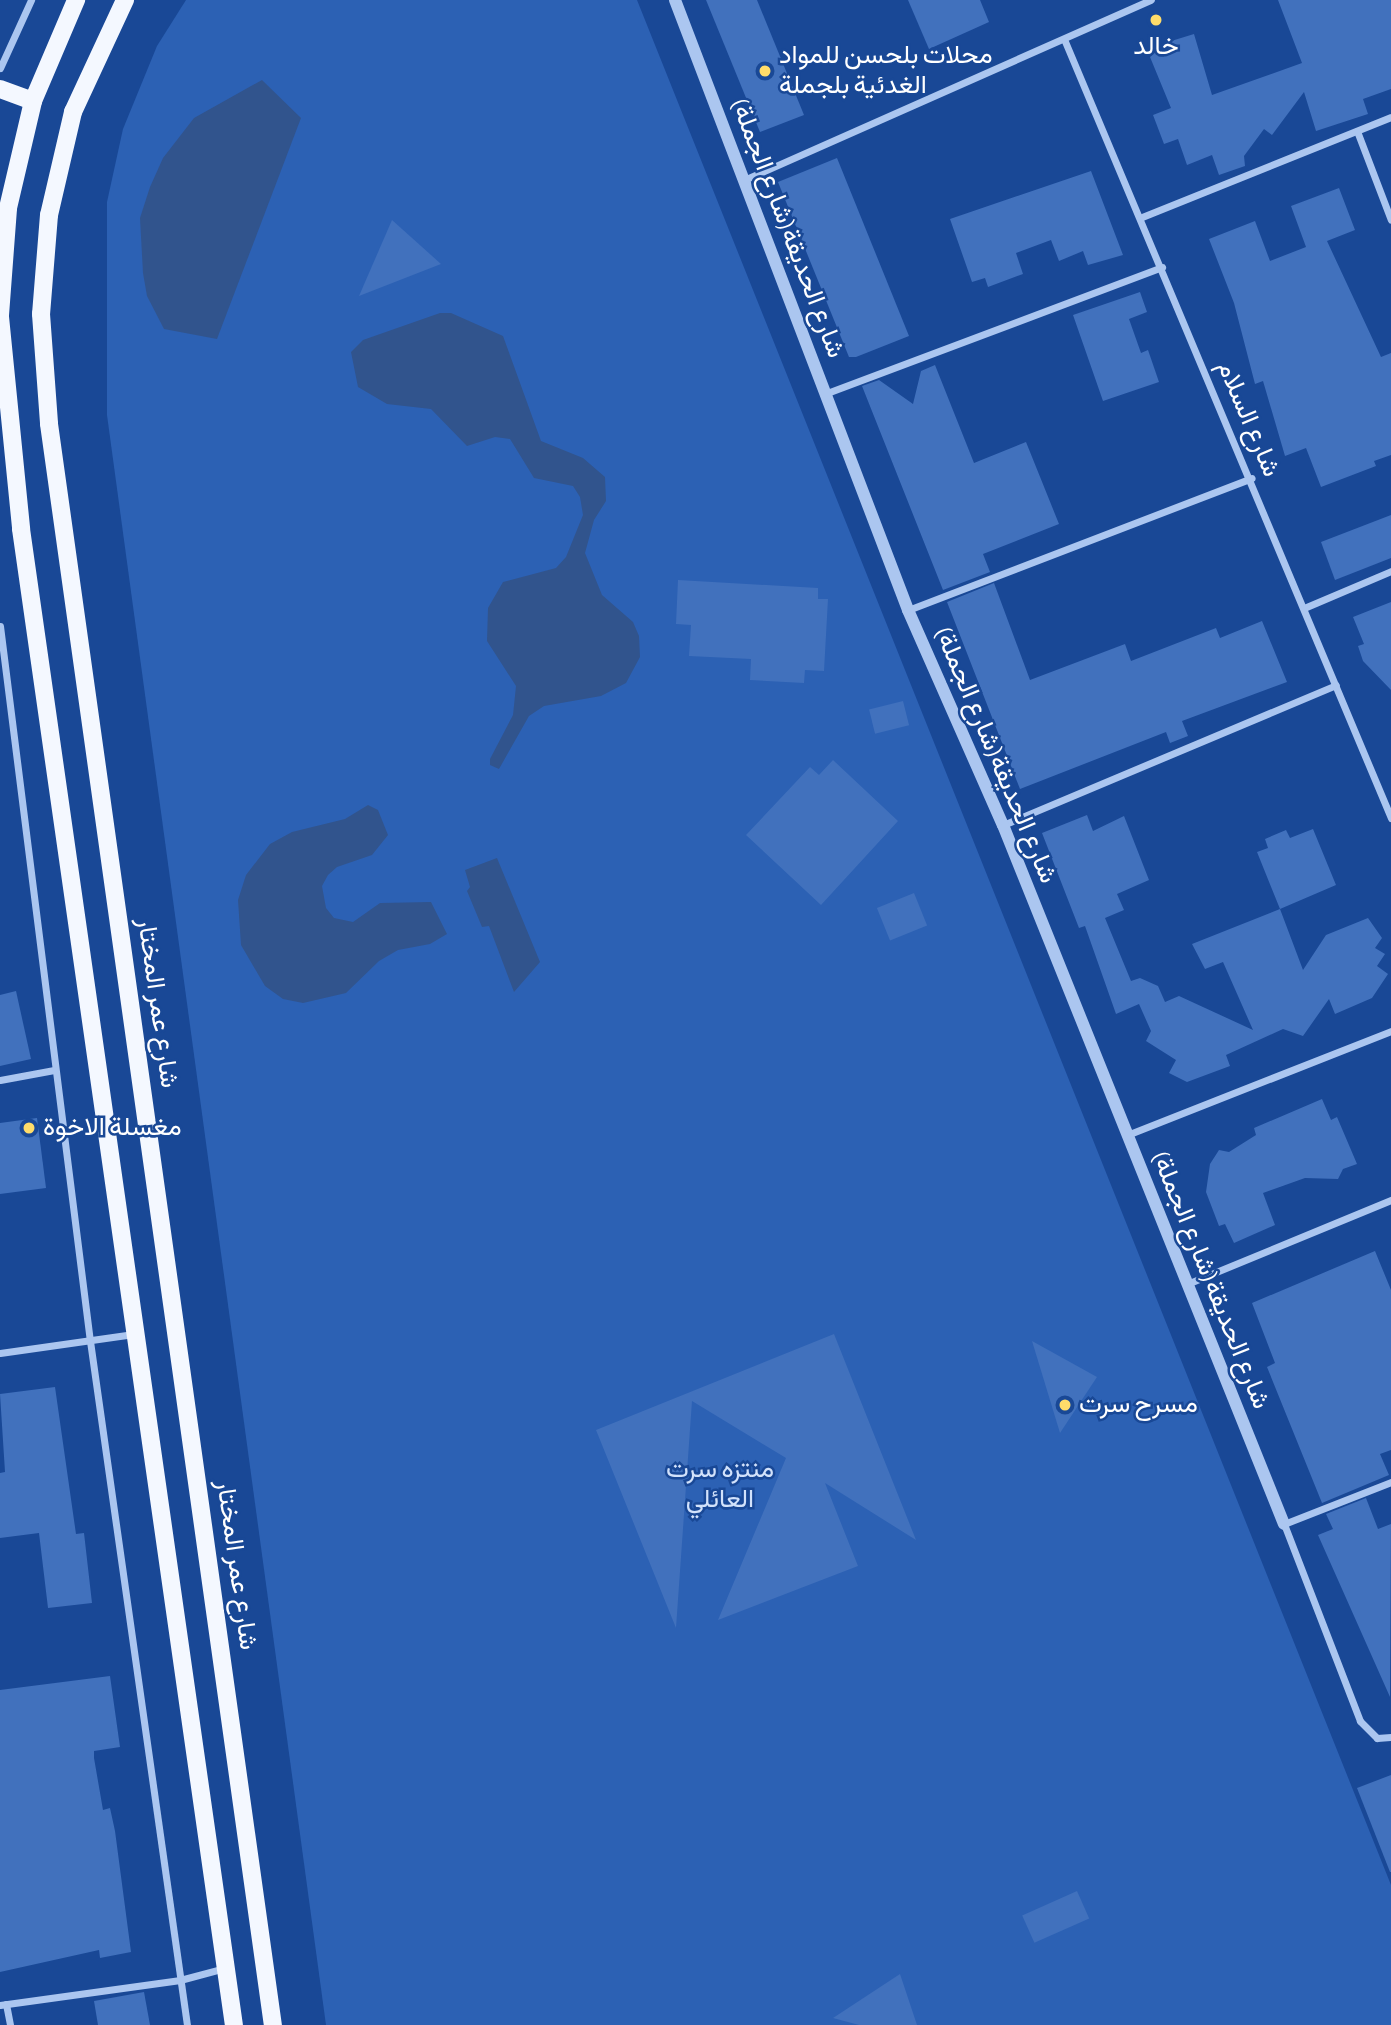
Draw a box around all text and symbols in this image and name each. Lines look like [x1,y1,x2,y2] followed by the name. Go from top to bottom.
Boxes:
[1148,12,1164,28] marker: خالد
[1133,31,1179,63] place label: خالد
[779,40,993,102] place label: محلات بلحسن للمواد الغدئية بلجملة
[757,63,773,79] marker: محلات بلحسن للمواد الغدئية بلجملة
[723,94,851,362] street label: شارع الحديقة(شارع الجملة)
[1210,356,1286,482] street label: شارع السلام
[927,622,1063,888] street label: شارع الحديقة(شارع الجملة)
[130,916,184,1090] street label: شارع عمر المختار
[43,1112,182,1144] place label: مغسلة الاخوة
[21,1120,37,1136] marker: مغسلة الاخوة
[1144,1146,1276,1414] street label: شارع الحديقة(شارع الجملة)
[1079,1389,1198,1421] place label: مسرح سرت
[1057,1397,1073,1413] marker: مسرح سرت
[666,1454,774,1516] park label: منتزه سرت العائلي
[209,1478,263,1652] street label: شارع عمر المختار

